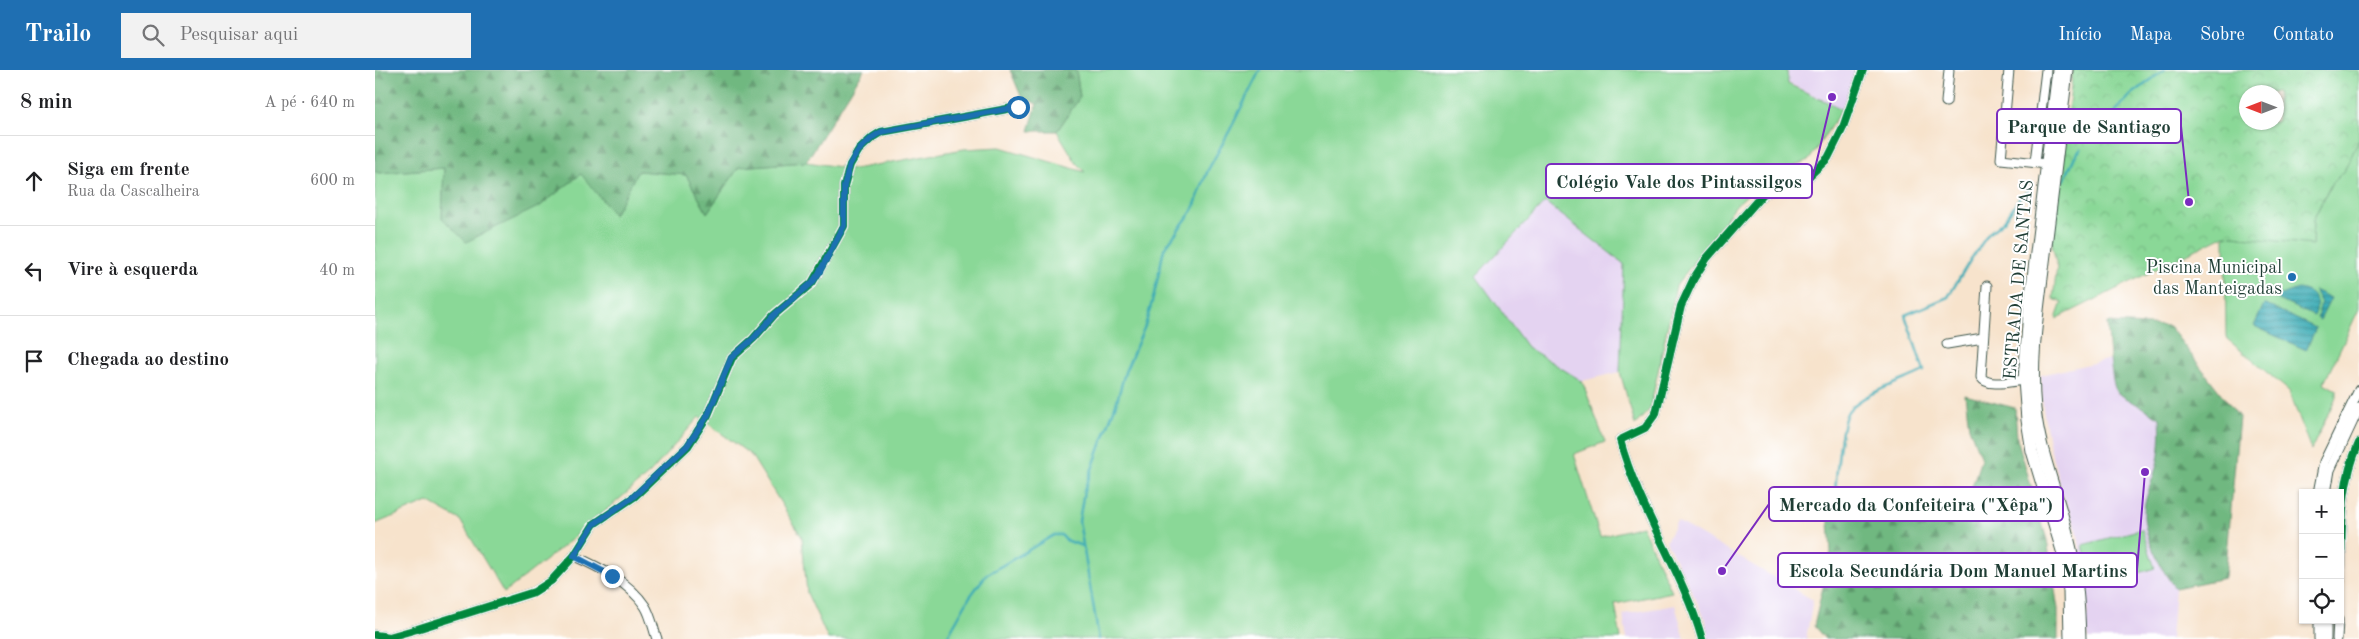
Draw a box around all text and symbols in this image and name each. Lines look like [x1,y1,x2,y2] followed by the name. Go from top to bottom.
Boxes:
[121,13,471,58] search box
[139,21,167,49] icon: search
[25,23,91,47] text: Trailo
[179,26,298,45] text: Pesquisar aqui
[2058,26,2102,44] text: Início
[2130,26,2172,44] text: Mapa
[2200,26,2245,44] text: Sobre
[2273,26,2334,44] text: Contato
[2239,85,2284,130] north arrow
[20,92,73,113] text: 8 min
[264,95,355,111] text: A pé · 640 m
[1007,96,1030,119] route start
[1997,109,2181,143] callout: Parque de Santiago
[2007,119,2171,138] text: Parque de Santiago
[67,161,190,180] text: Siga em frente
[1546,164,1812,198] callout: Colégio Vale dos Pintassilgos
[20,167,48,195] icon: ahead
[310,173,355,189] text: 600 m
[1556,174,1802,193] text: Colégio Vale dos Pintassilgos
[2001,179,2037,381] street label: ESTRADA DE SANTAS
[67,184,200,200] text: Rua da Cascalheira
[20,257,48,285] icon: left
[2146,259,2282,298] place label: Piscina Municipal das Manteigadas
[67,261,198,280] text: Vire à esquerda
[319,263,355,279] text: 40 m
[2286,271,2298,283] marker: Piscina Municipal das Manteigadas
[20,347,48,375] icon: arrive
[67,351,229,370] text: Chegada ao destino
[1769,487,2063,521] callout: Mercado da Confeiteira ("Xêpa")
[2299,489,2344,624] map controls
[2299,489,2344,534] button: +
[1779,497,2053,516] text: Mercado da Confeiteira ("Xêpa")
[2299,534,2344,579] button: −
[1778,553,2137,587] callout: Escola Secundária Dom Manuel Martins
[1789,563,2127,582] text: Escola Secundária Dom Manuel Martins
[601,565,624,588] route end
[2299,579,2344,624] button: locate

